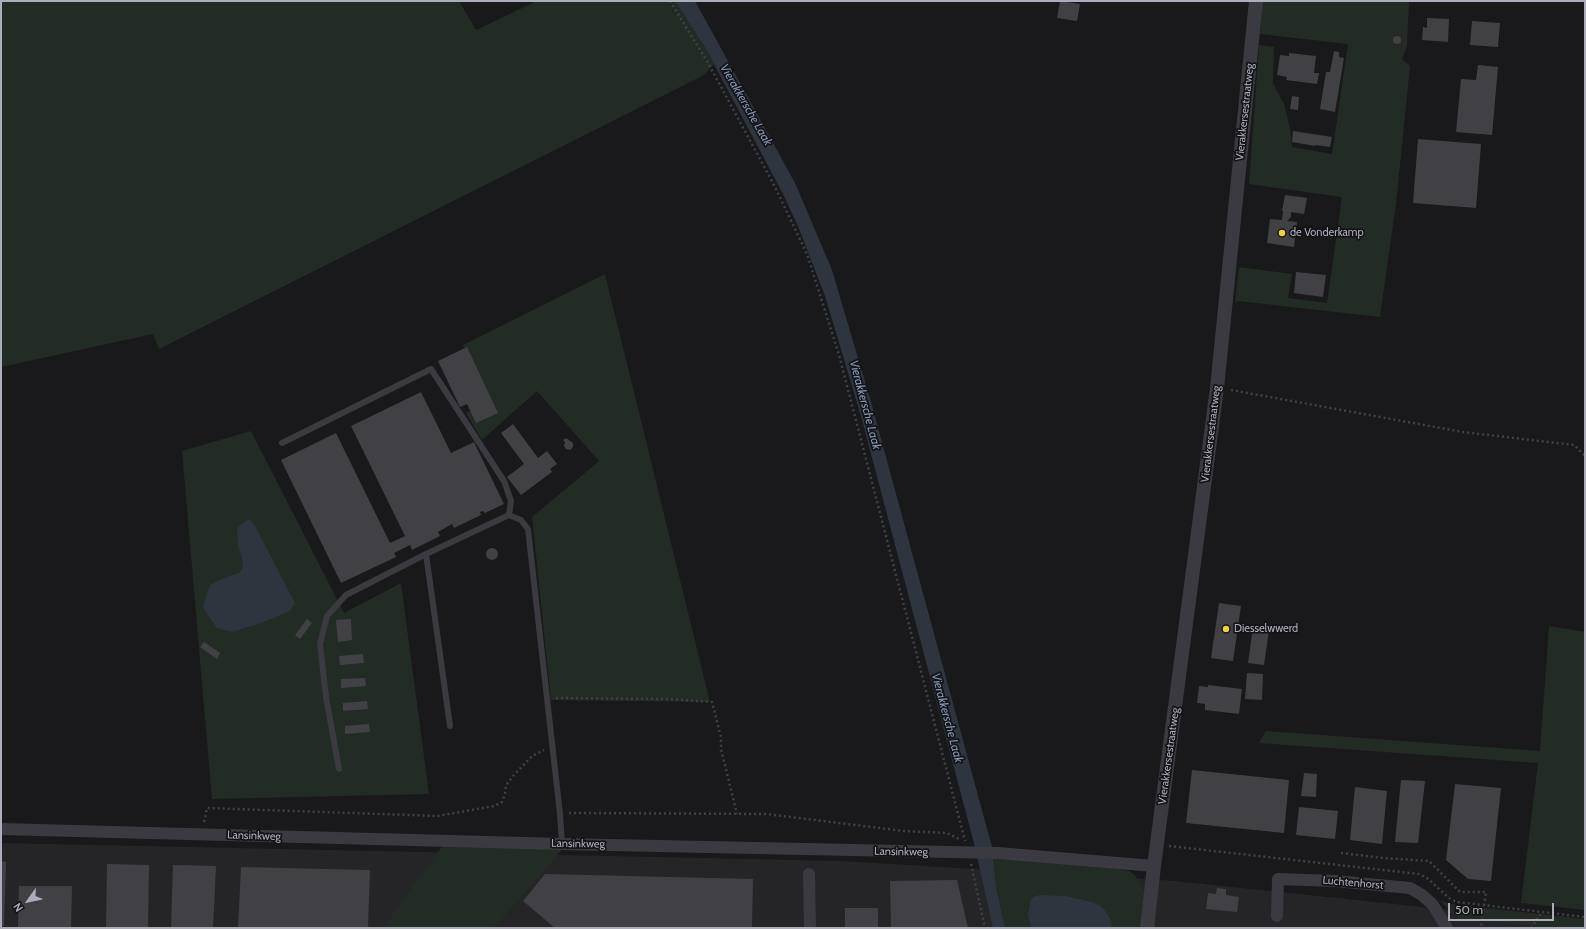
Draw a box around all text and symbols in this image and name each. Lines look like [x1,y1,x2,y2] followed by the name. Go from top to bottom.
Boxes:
[717,62,775,148] water label: Vierakkersche Laak
[1233,63,1257,161] street label: Vierakkersestraatweg
[1290,226,1364,240] place label: de Vonderkamp
[1277,228,1287,238] marker: de Vonderkamp
[846,359,884,451] water label: Vierakkersche Laak
[1199,385,1223,483] street label: Vierakkersestraatweg
[1234,622,1298,636] place label: Diesselwwerd
[1221,624,1231,634] marker: Diesselwwerd
[928,672,966,764] water label: Vierakkersche Laak
[1156,707,1182,805] street label: Vierakkersestraatweg
[227,828,281,844] street label: Lansinkweg
[551,837,605,851] street label: Lansinkweg
[874,845,928,859] street label: Lansinkweg
[1322,874,1384,892] street label: Luchtenhorst
[8,881,48,921] north arrow
[1450,895,1556,921] scale bar
[10,900,26,915] text: N
[1455,902,1483,917] text: 50 m

